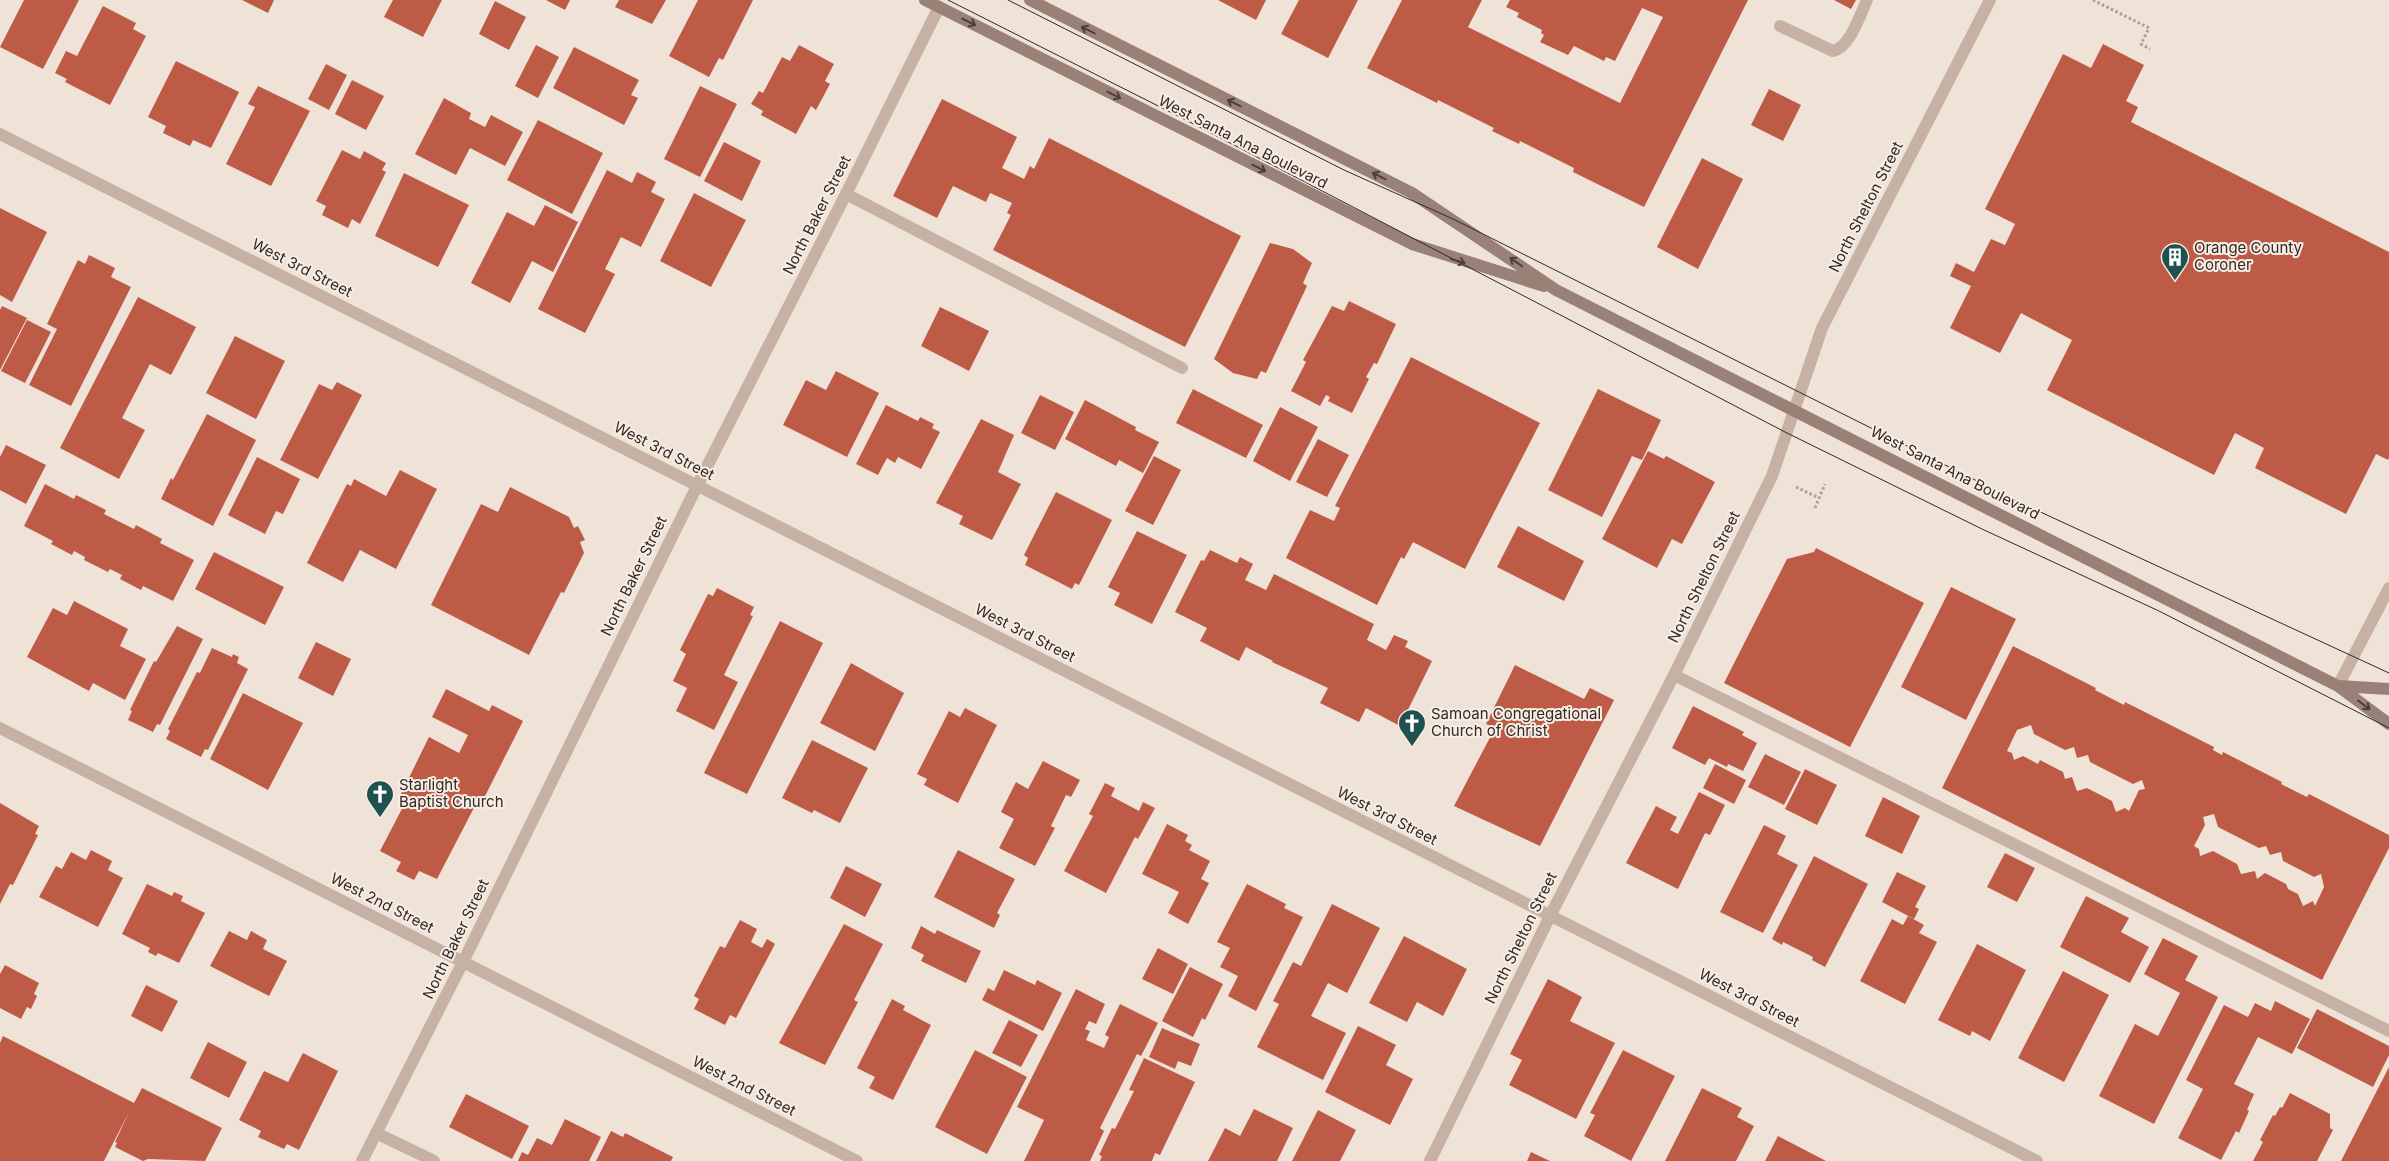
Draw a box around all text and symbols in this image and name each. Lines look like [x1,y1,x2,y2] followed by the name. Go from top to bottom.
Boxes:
[961,18,976,27] one-way arrow
[1081,25,1096,35] one-way arrow
[1106,91,1121,100] one-way arrow
[1155,91,1331,193] street label: West Santa Ana Boulevard
[1226,98,1241,108] one-way arrow
[1824,138,1907,275] street label: North Shelton Street
[778,152,855,278] street label: North Baker Street
[1251,164,1266,173] one-way arrow
[1371,171,1386,181] one-way arrow
[249,234,356,301] street label: West 3rd Street
[2194,238,2302,274] place label: Orange County Coroner
[2160,242,2190,281] building icon: Orange County Coroner
[1450,256,1466,266] one-way arrow
[1509,257,1523,267] one-way arrow
[611,417,718,484] street label: West 3rd Street
[1867,422,2043,524] street label: West Santa Ana Boulevard
[1663,508,1744,646] street label: North Shelton Street
[596,513,671,639] street label: North Baker Street
[972,599,1079,666] street label: West 3rd Street
[2357,700,2371,710] one-way arrow
[1431,704,1601,740] place label: Samoan Congregational Church of Christ
[1397,708,1427,747] church icon: Samoan Congregational Church of Christ
[399,775,504,811] place label: Starlight Baptist Church
[365,779,395,818] church icon: Starlight Baptist Church
[1334,782,1441,849] street label: West 3rd Street
[327,868,437,937] street label: West 2nd Street
[1480,869,1561,1007] street label: North Shelton Street
[418,876,493,1002] street label: North Baker Street
[1696,964,1803,1031] street label: West 3rd Street
[689,1051,799,1120] street label: West 2nd Street

